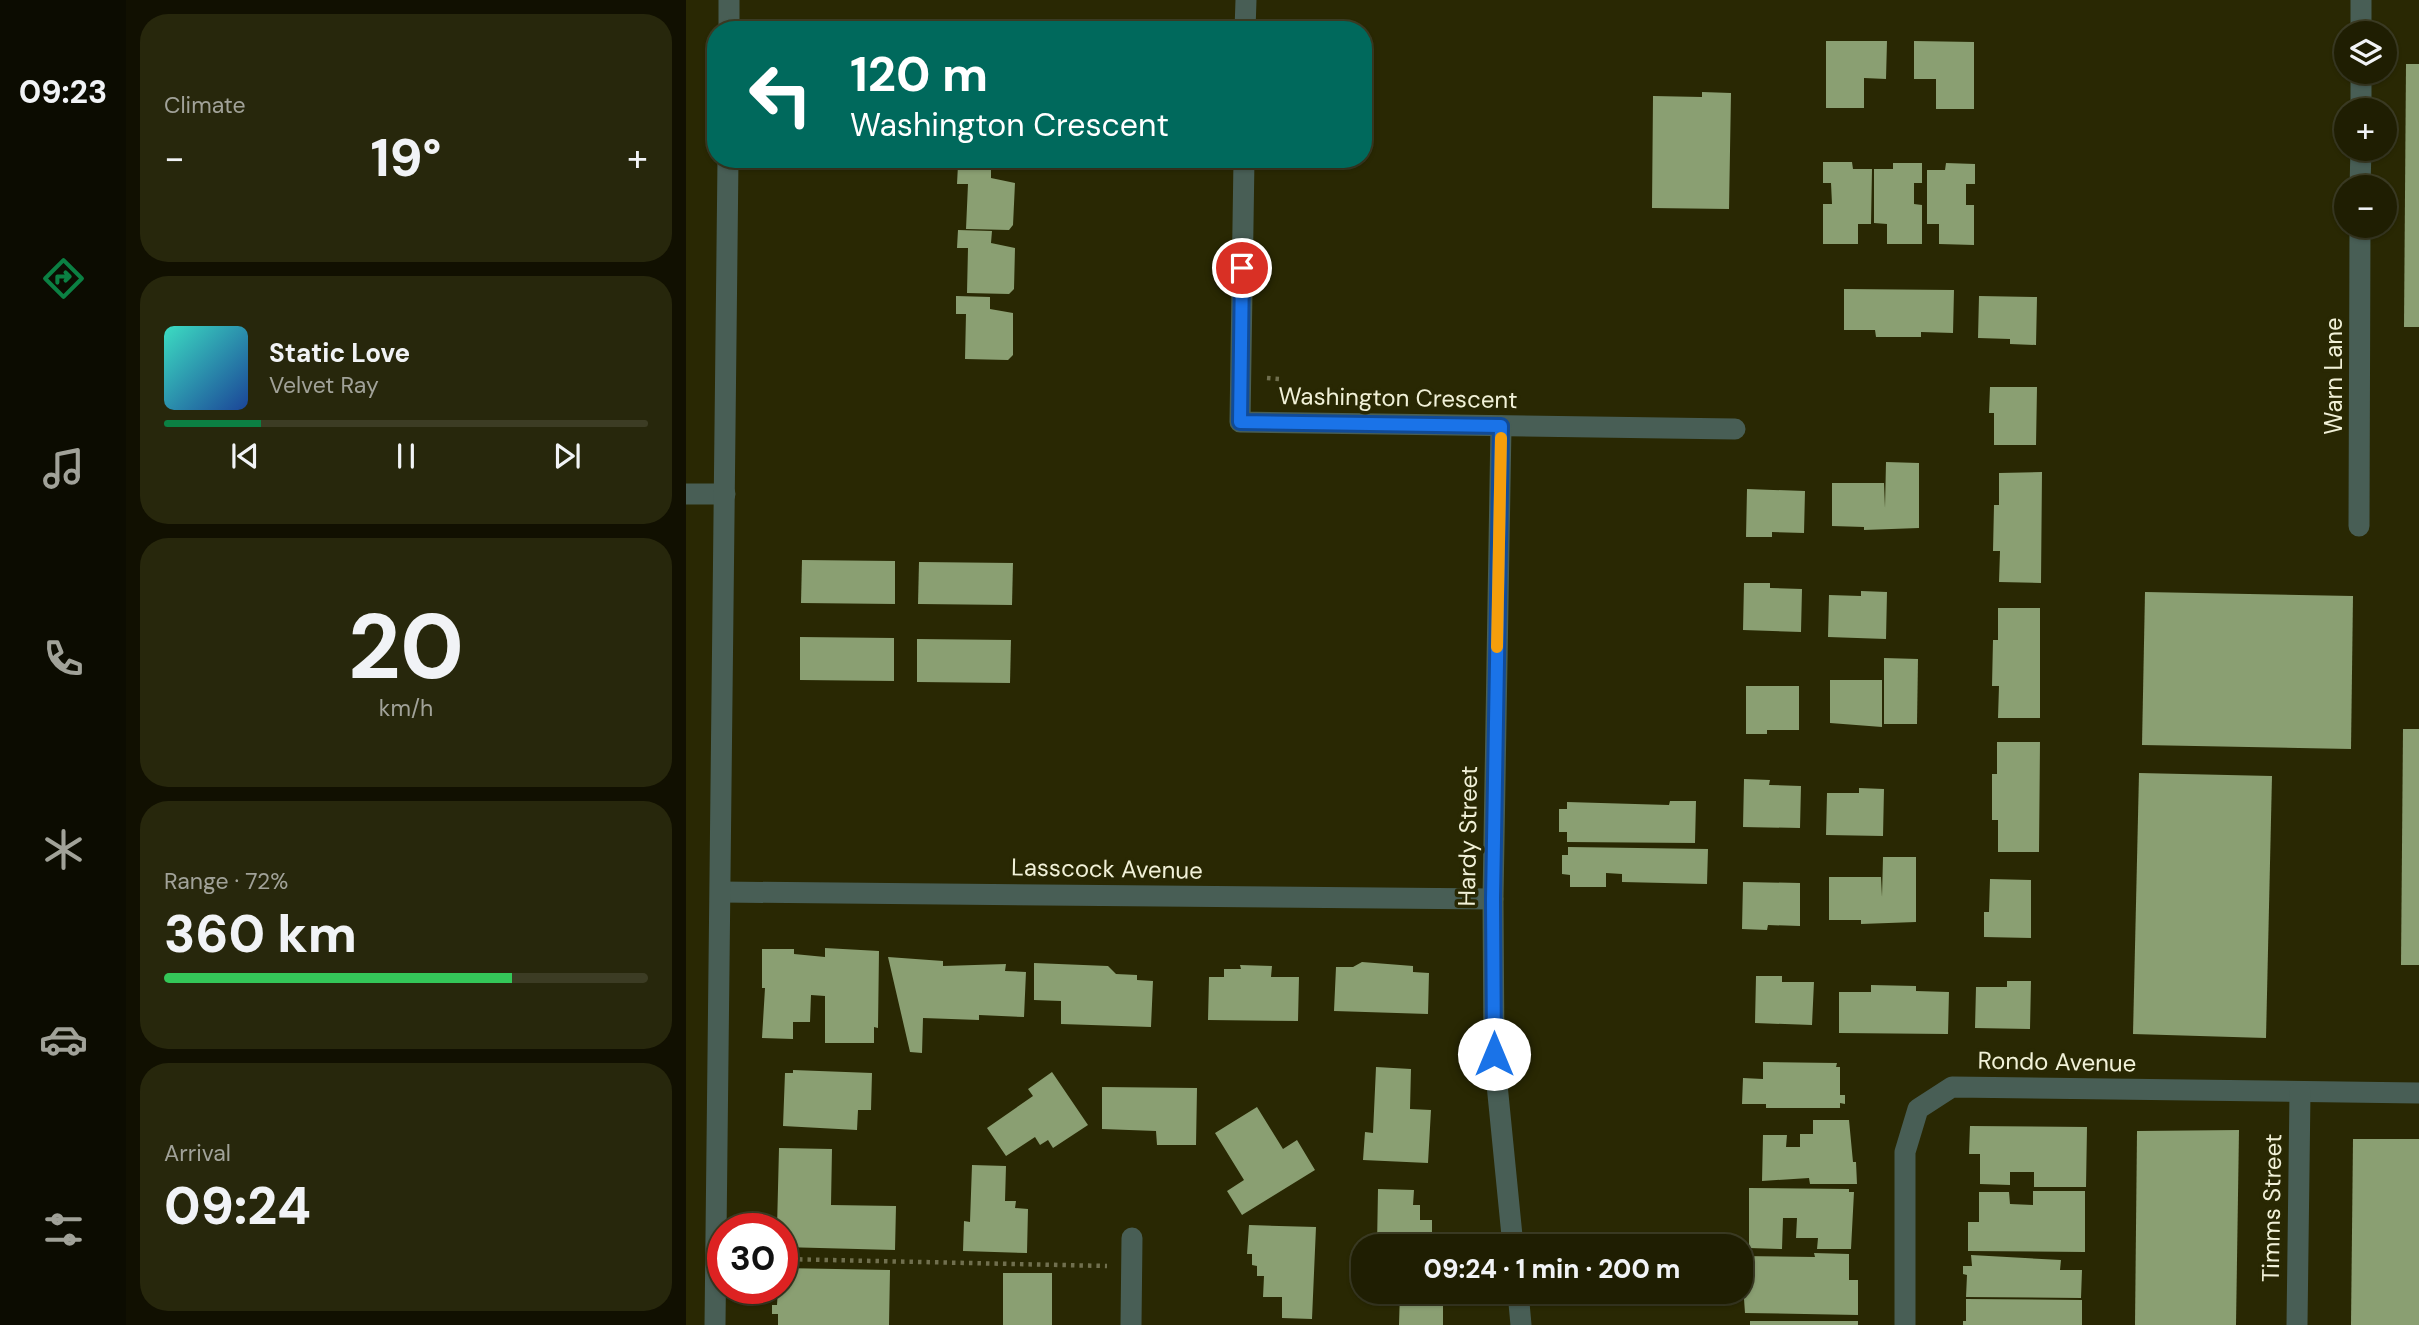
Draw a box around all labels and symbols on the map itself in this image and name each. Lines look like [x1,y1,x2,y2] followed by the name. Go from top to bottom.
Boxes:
[1212,238,1272,298] pin
[2318,317,2349,435] street label: Warn Lane
[1278,380,1518,415] street label: Washington Crescent
[1451,765,1484,907] street label: Hardy Street
[1011,851,1203,886] street label: Lasscock Avenue
[1457,1017,1531,1091] position arrow
[1977,1045,2137,1078] street label: Rondo Avenue
[2255,1134,2288,1282] street label: Timms Street
[707,1213,798,1304] speed limit sign: 30

